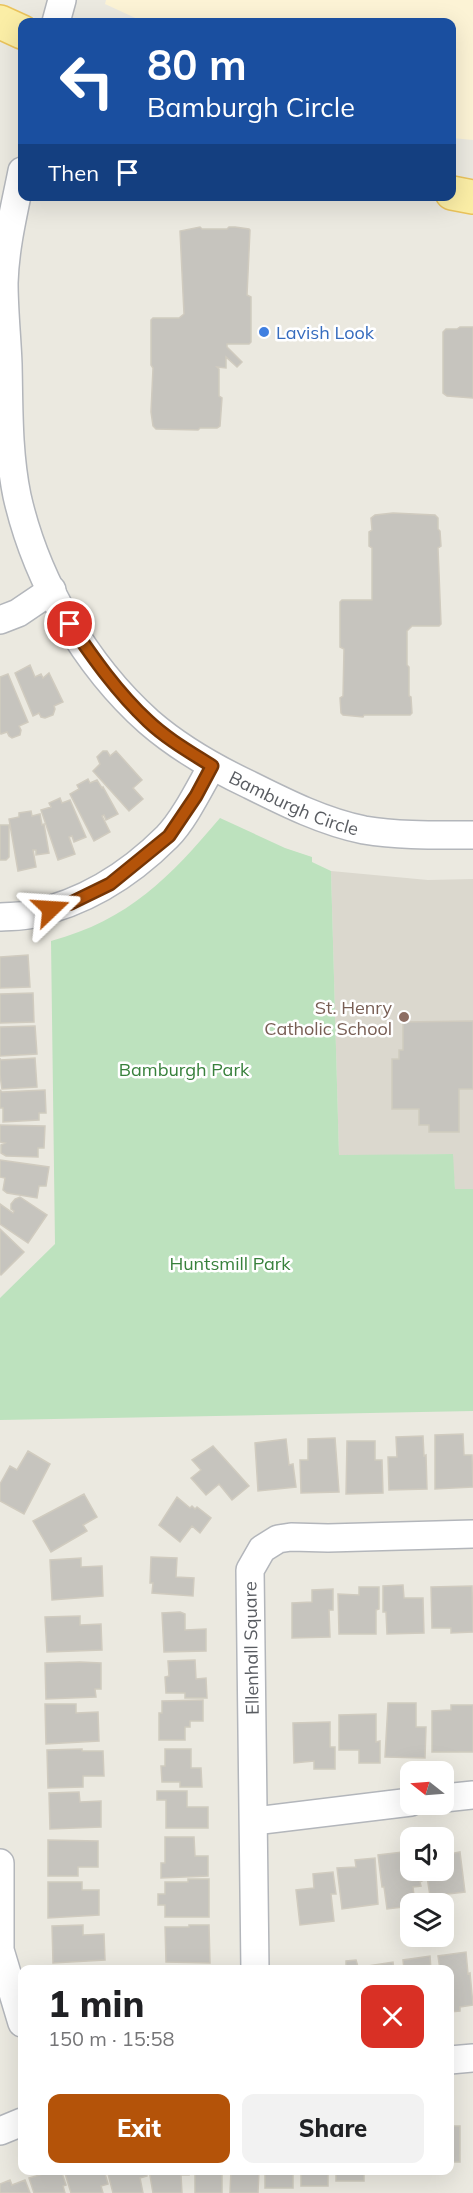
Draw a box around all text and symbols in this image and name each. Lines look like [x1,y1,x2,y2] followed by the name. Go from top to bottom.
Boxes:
[147,38,247,91] text: 80 m
[48,42,126,120] icon: left
[147,90,355,124] text: Bamburgh Circle
[111,156,144,189] icon: arrive
[48,159,99,187] text: Then
[276,321,375,344] place label: Lavish Look
[257,325,271,339] marker: Lavish Look
[44,598,95,649] pin
[53,607,86,640] icon: arrive
[226,765,361,840] street label: Bamburgh Circle
[19,877,83,941] position arrow
[264,996,392,1040] place label: St. Henry Catholic School
[397,1010,411,1024] marker: St. Henry Catholic School
[119,1058,250,1081] park label: Bamburgh Park
[169,1252,291,1275] park label: Huntsmill Park
[238,1581,264,1715] street label: Ellenhall Square
[400,1761,454,1815] north arrow
[400,1761,454,1947] map controls
[400,1827,454,1881] button: sound
[400,1893,454,1947] button: layers
[48,1981,144,2026] text: 1 min
[361,1985,424,2048] button: close
[48,2026,174,2051] text: 150 m · 15:58
[48,2094,230,2163] button: Exit
[242,2094,424,2163] button: Share

